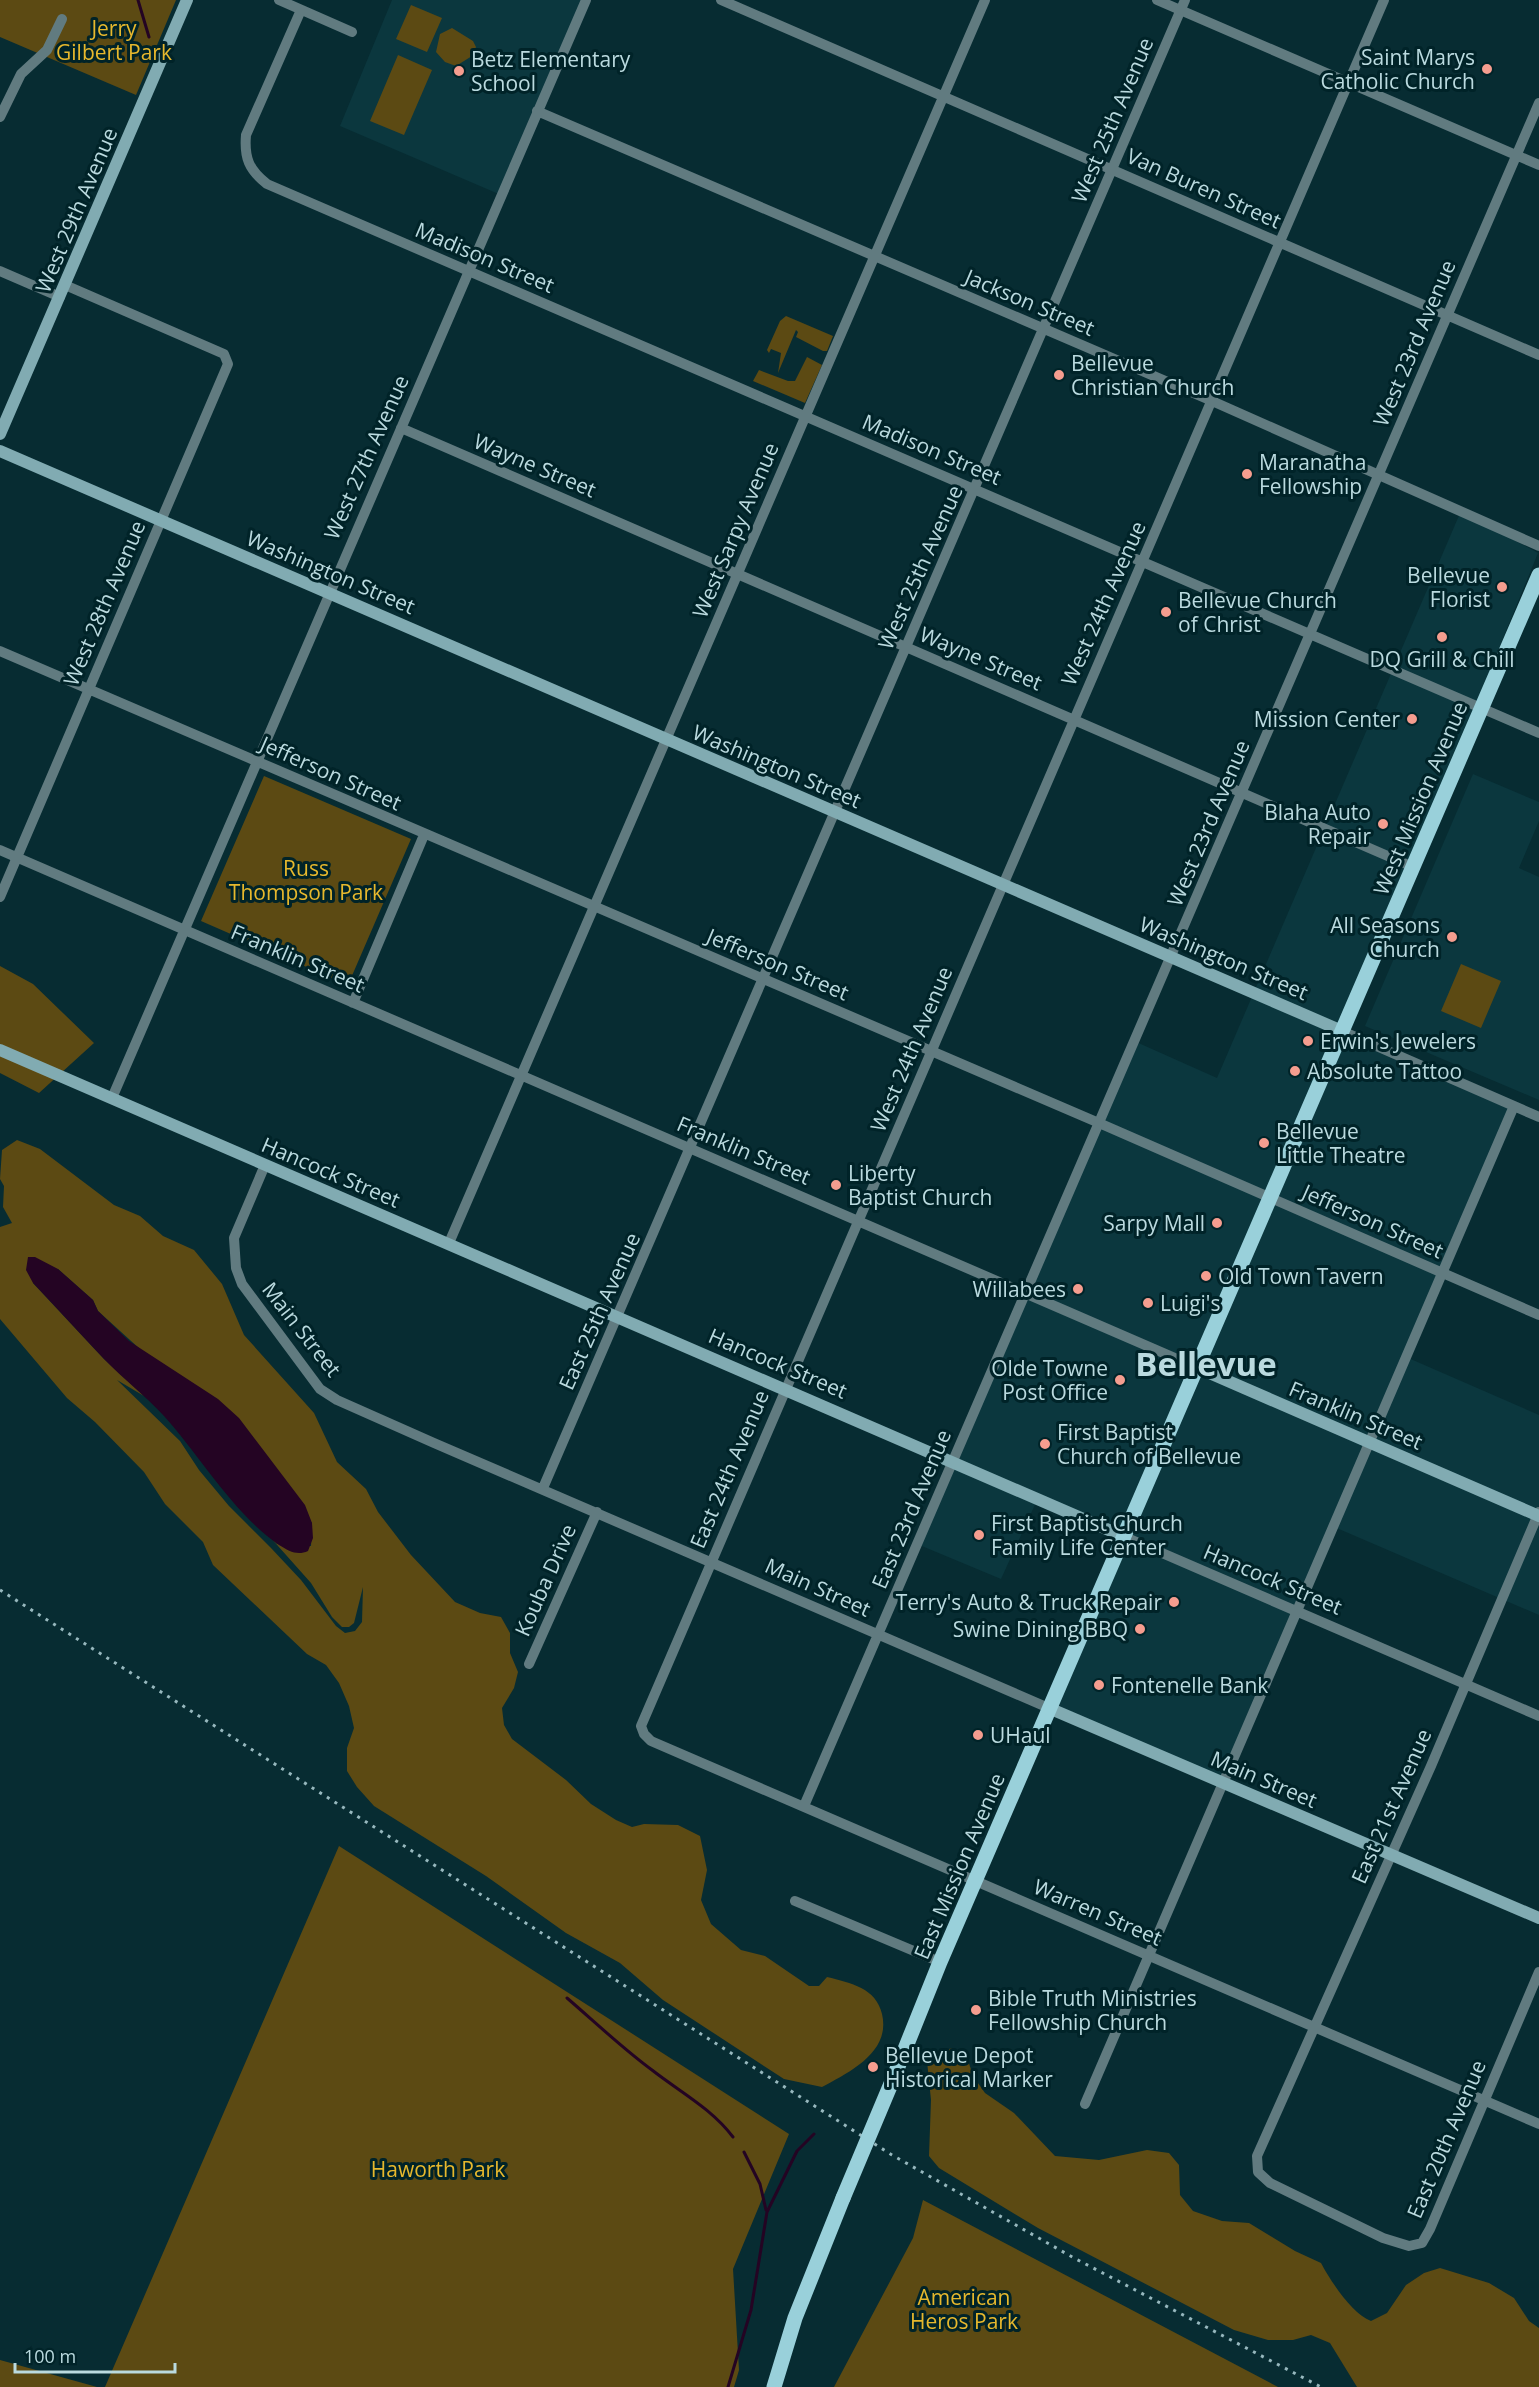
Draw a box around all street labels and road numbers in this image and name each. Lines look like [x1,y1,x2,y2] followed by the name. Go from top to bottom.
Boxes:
[1065,33,1159,207] street label: West 25th Avenue
[29,123,123,297] street label: West 29th Avenue
[1122,141,1286,235] street label: Van Buren Street
[411,215,559,299] street label: Madison Street
[1366,256,1462,430] street label: West 23rd Avenue
[959,261,1099,342] street label: Jackson Street
[317,370,415,544] street label: West 27th Avenue
[858,407,1006,491] street label: Madison Street
[470,427,600,503] street label: Wayne Street
[685,438,785,622] street label: West Sarpy Avenue
[871,480,969,654] street label: West 25th Avenue
[57,516,151,690] street label: West 28th Avenue
[1054,516,1152,690] street label: West 24th Avenue
[242,524,420,620] street label: Washington Street
[916,620,1046,696] street label: Wayne Street
[1367,697,1473,899] street label: West Mission Avenue
[688,718,866,814] street label: Washington Street
[254,729,406,817] street label: Jefferson Street
[1160,736,1256,910] street label: West 23rd Avenue
[1135,910,1313,1006] street label: Washington Street
[227,917,369,999] street label: Franklin Street
[701,921,853,1007] street label: Jefferson Street
[864,962,958,1136] street label: West 24th Avenue
[673,1109,815,1191] street label: Franklin Street
[257,1130,405,1214] street label: Hancock Street
[1296,1177,1448,1265] street label: Jefferson Street
[552,1228,646,1394] street label: East 25th Avenue
[256,1276,348,1382] street label: Main Street
[704,1321,852,1405] street label: Hancock Street
[1285,1374,1427,1456] street label: Franklin Street
[683,1386,775,1552] street label: East 24th Avenue
[865,1425,957,1593] street label: East 23rd Avenue
[508,1520,582,1640] street label: Kouba Drive
[1199,1537,1347,1621] street label: Hancock Street
[761,1551,875,1623] street label: Main Street
[1344,1724,1438,1888] street label: East 21st Avenue
[1207,1744,1321,1814] street label: Main Street
[907,1769,1011,1963] street label: East Mission Avenue
[1029,1872,1167,1952] street label: Warren Street
[1400,2056,1492,2222] street label: East 20th Avenue

